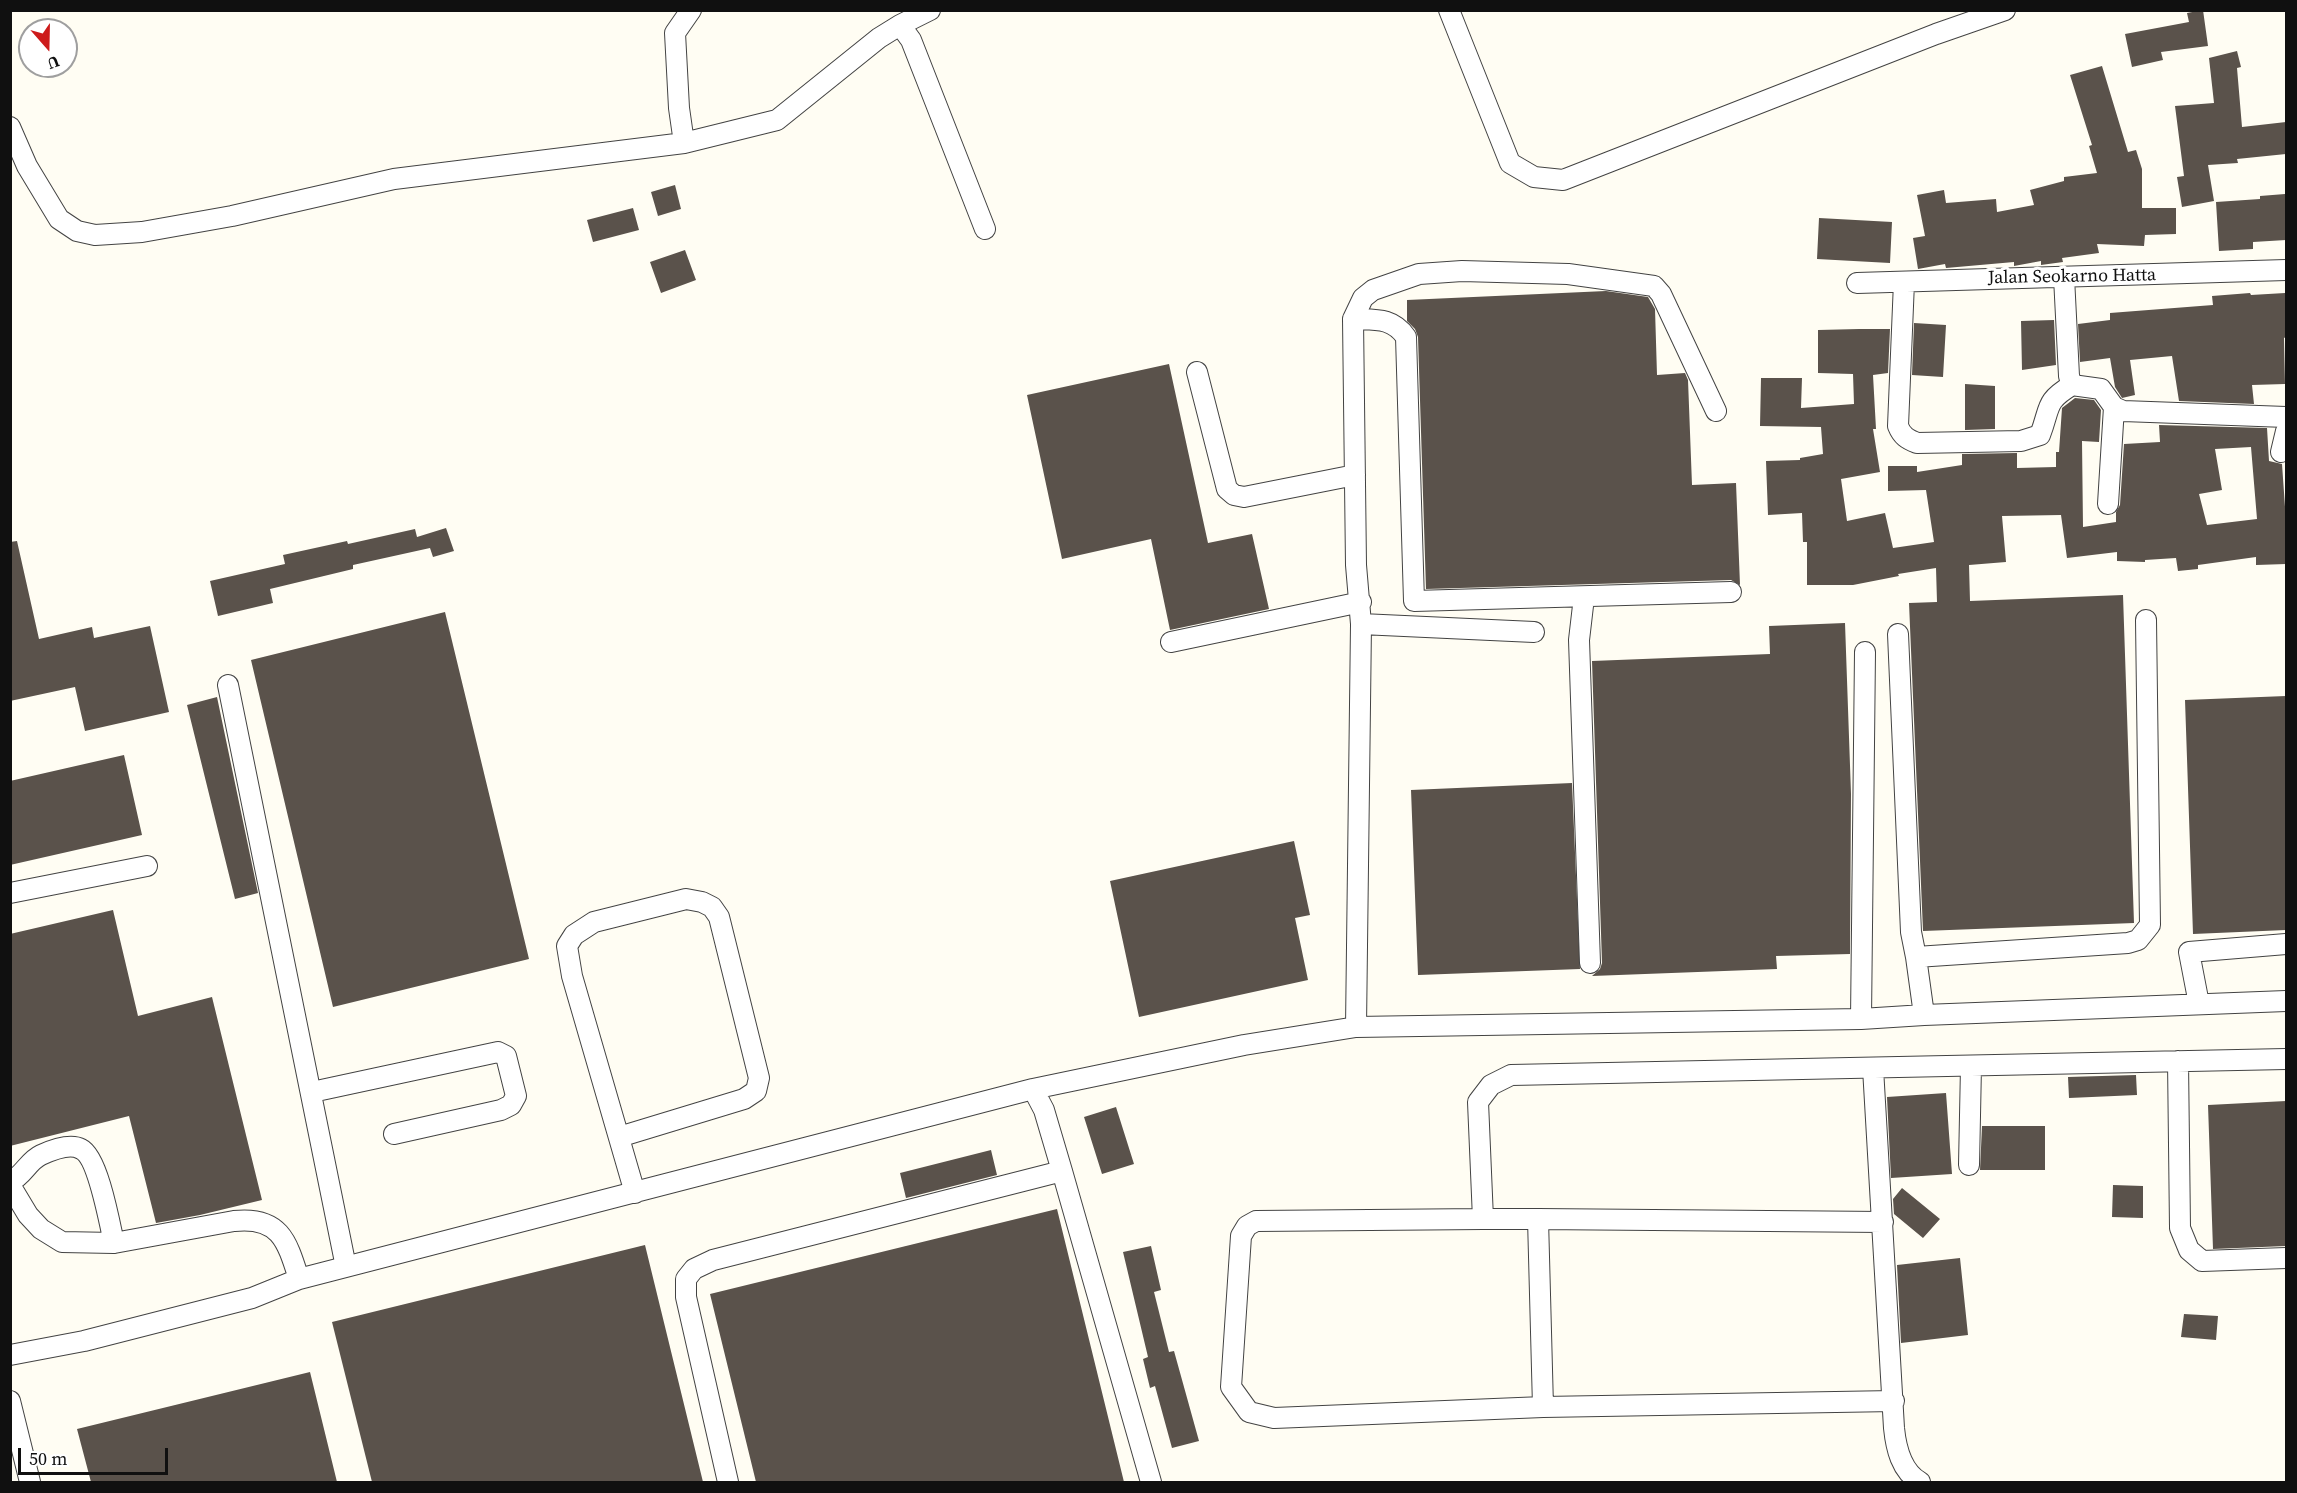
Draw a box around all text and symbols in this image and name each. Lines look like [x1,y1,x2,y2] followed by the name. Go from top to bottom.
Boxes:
[18,18,78,78] north arrow
[44,51,63,75] text: U
[1988,265,2156,289] street label: Jalan Seokarno Hatta
[21,1436,171,1474] scale bar
[29,1446,67,1471] text: 50 m

